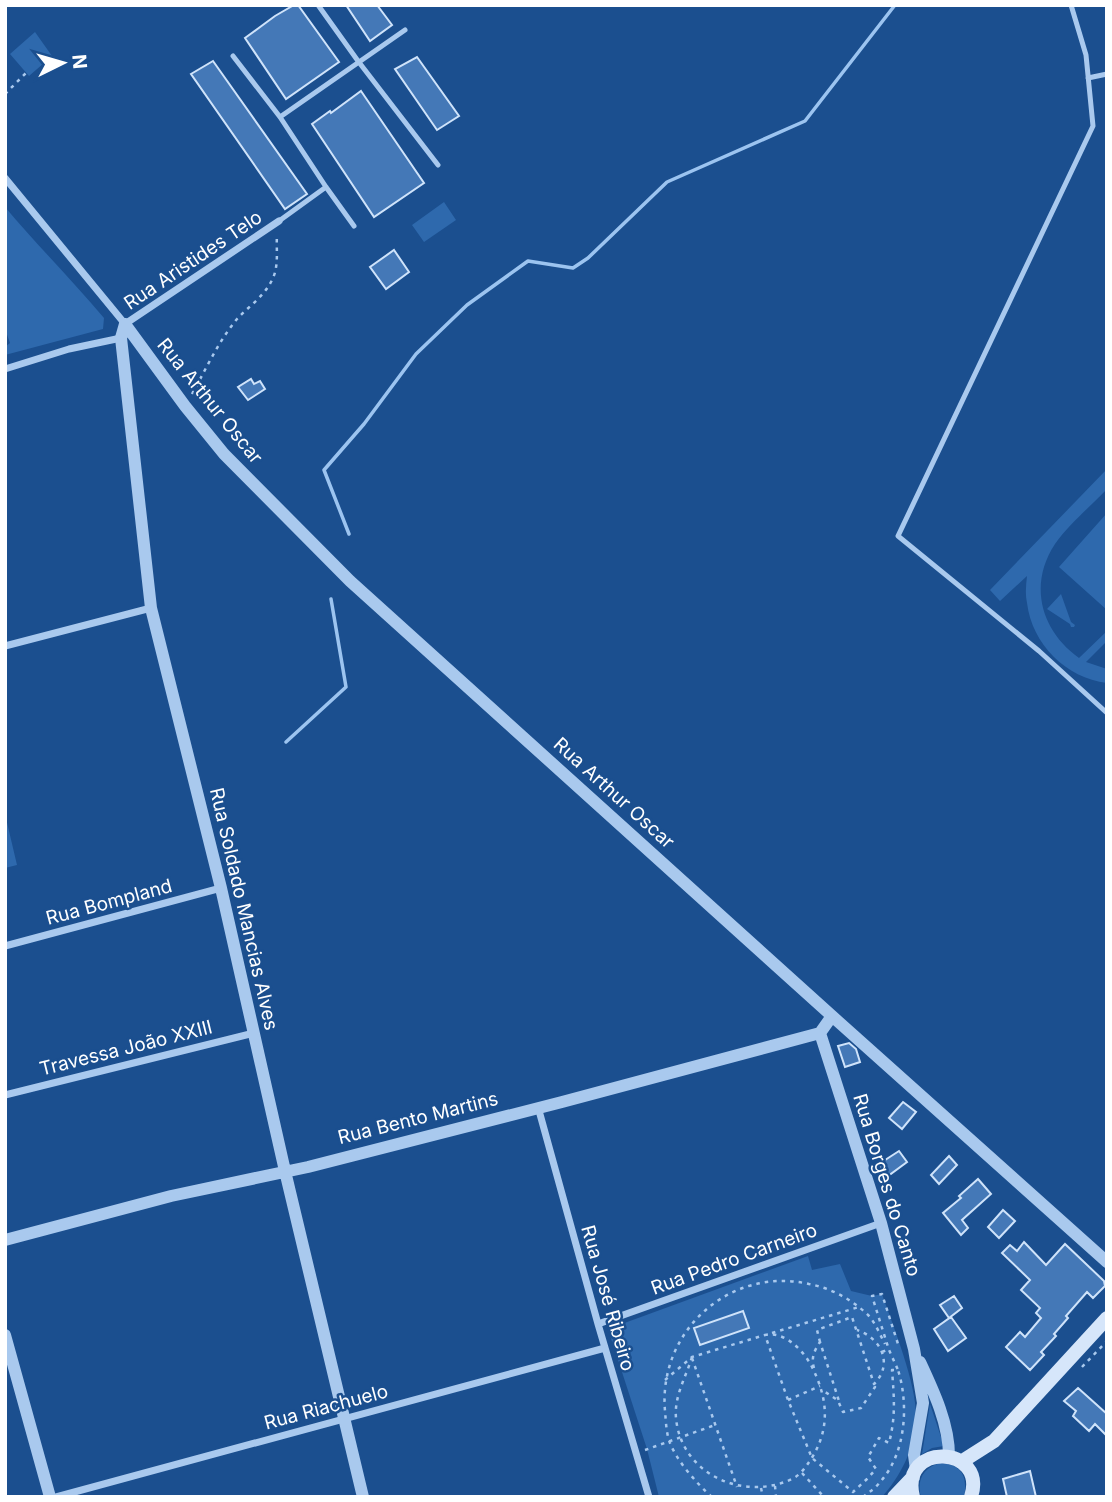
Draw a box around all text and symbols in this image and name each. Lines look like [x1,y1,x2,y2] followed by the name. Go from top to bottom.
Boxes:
[28,28,98,98] north arrow
[67,53,92,70] text: N
[120,205,266,315] street label: Rua Aristides Telo
[152,334,268,468] street label: Rua Arthur Oscar
[549,733,679,853] street label: Rua Arthur Oscar
[205,786,283,1032] street label: Rua Soldado Mancias Alves
[43,874,175,930] street label: Rua Bompland
[37,1015,215,1081] street label: Travessa João XXIII
[335,1087,501,1149] street label: Rua Bento Martins
[848,1091,926,1279] street label: Rua Borges do Canto
[648,1218,820,1300] street label: Rua Pedro Carneiro
[576,1222,640,1374] street label: Rua José Ribeiro
[262,1379,390,1435] street label: Rua Riachuelo

